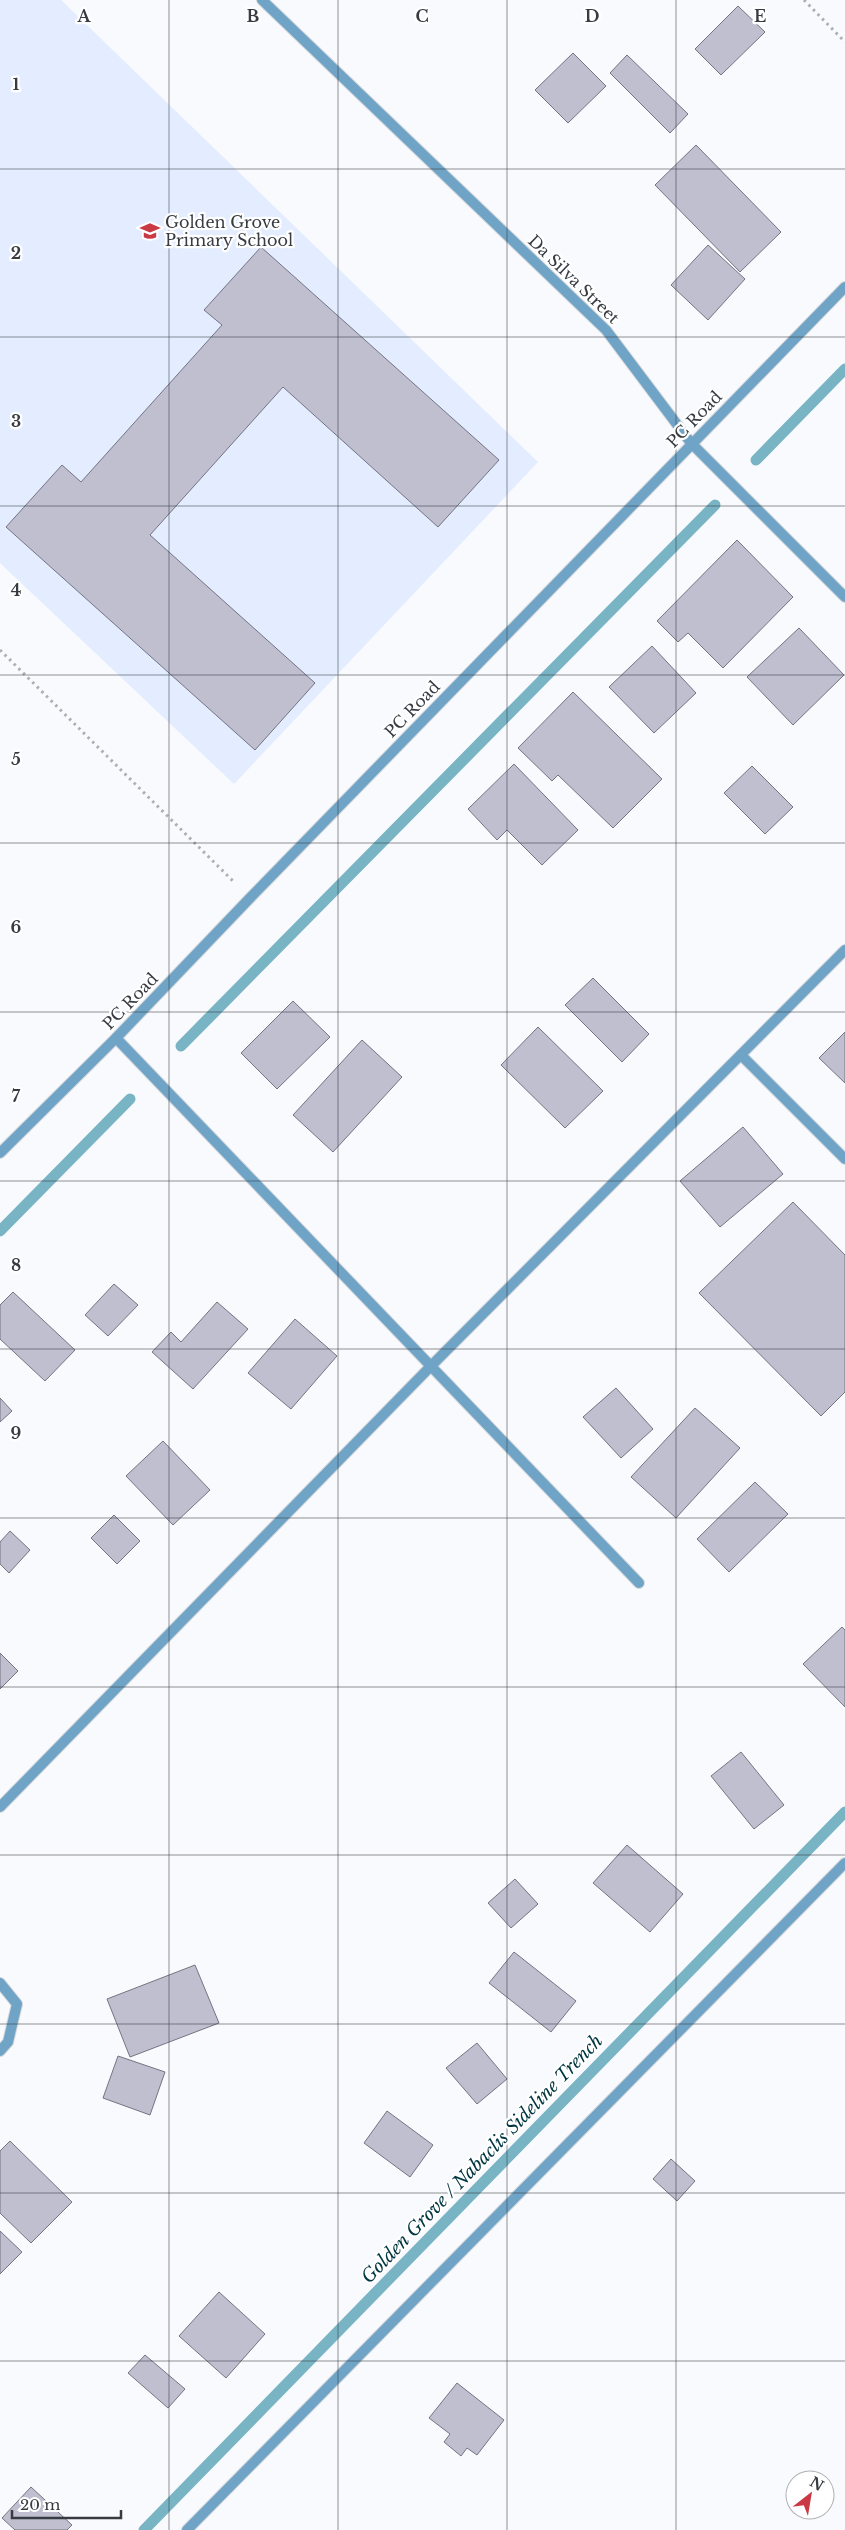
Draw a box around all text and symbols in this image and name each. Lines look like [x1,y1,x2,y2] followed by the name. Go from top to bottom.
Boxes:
[77,6,92,26] text: A
[247,6,260,26] text: B
[415,6,429,26] text: C
[585,6,599,26] text: D
[754,6,766,26] text: E
[13,74,20,94] text: 1
[165,212,293,250] place label: Golden Grove Primary School
[139,220,161,242] school or university icon: Golden Grove Primary School
[524,230,624,328] street label: Da Silva Street
[11,243,21,263] text: 2
[662,386,726,451] street label: PC Road
[11,411,21,431] text: 3
[11,580,21,600] text: 4
[380,676,444,741] street label: PC Road
[11,749,21,769] text: 5
[11,917,22,937] text: 6
[98,968,162,1033] street label: PC Road
[12,1086,21,1106] text: 7
[11,1255,21,1275] text: 8
[11,1423,22,1443] text: 9
[357,2030,607,2288] water label: Golden Grove / Nabaclis Sideline Trench
[785,2470,835,2520] north arrow
[806,2473,827,2495] text: N
[12,2488,121,2520] scale bar
[20,2495,60,2514] text: 20 m

